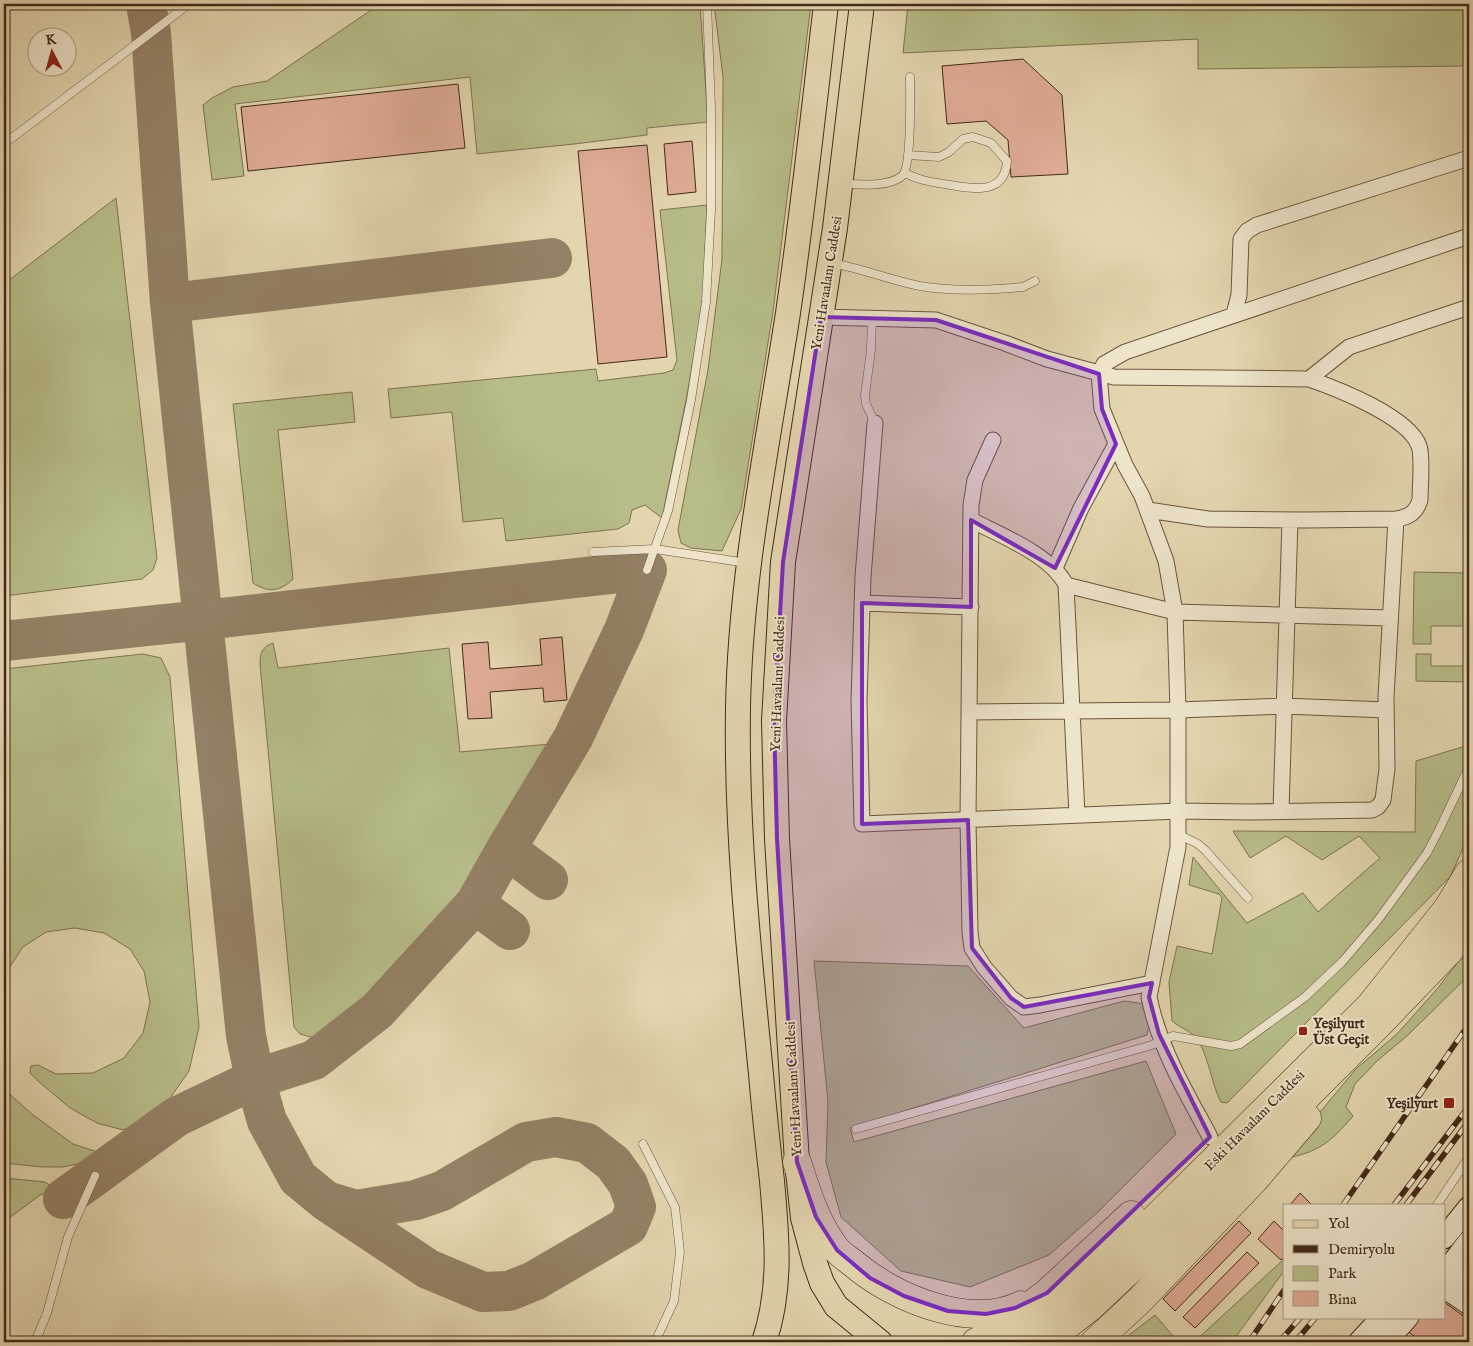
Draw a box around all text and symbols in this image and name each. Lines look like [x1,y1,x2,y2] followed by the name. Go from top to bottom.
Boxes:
[28,28,78,78] north arrow
[45,30,58,50] text: K
[807,214,847,352] street label: Yeni Havaalanı Caddesi
[767,616,789,752] street label: Yeni Havaalanı Caddesi
[1312,1015,1370,1049] place label: Yeşilyurt Üst Geçit
[781,1020,807,1157] street label: Yeni Havaalanı Caddesi
[1297,1025,1309,1037] marker: Yeşilyurt Üst Geçit
[1200,1066,1309,1175] street label: Eski Havaalanı Caddesi
[1386,1095,1438,1113] place label: Yeşilyurt
[1442,1096,1456,1110] marker: Yeşilyurt
[1283,1204,1446,1318] legend
[1328,1214,1350,1233] text: Yol
[1328,1240,1395,1259] text: Demiryolu
[1328,1264,1358,1283] text: Park
[1328,1290,1357,1309] text: Bina

